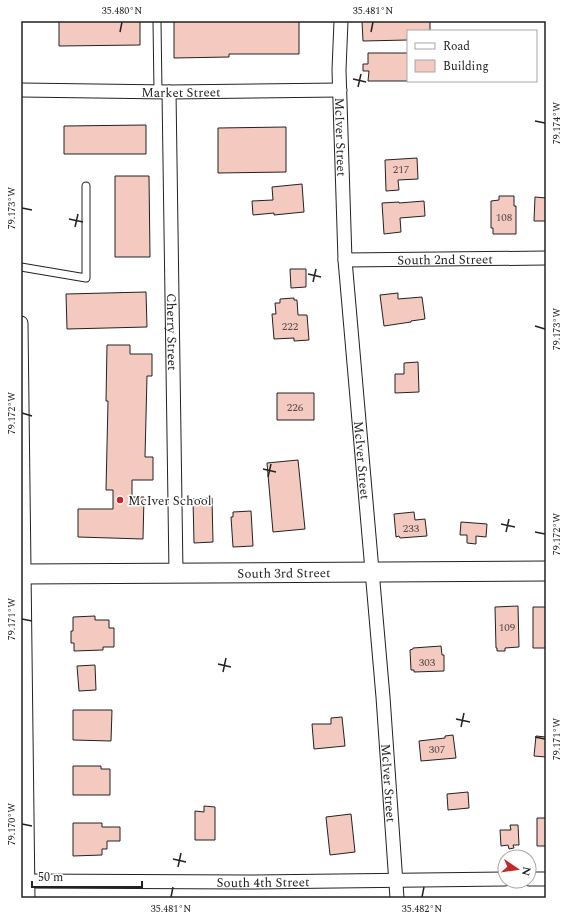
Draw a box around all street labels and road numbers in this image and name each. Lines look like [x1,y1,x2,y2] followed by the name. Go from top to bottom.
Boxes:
[141,82,221,103] street label: Market Street
[329,97,351,177] street label: McIver Street
[397,250,493,270] street label: South 2nd Street
[161,293,182,371] street label: Cherry Street
[348,420,375,501] street label: McIver Street
[237,563,331,584] street label: South 3rd Street
[375,743,401,824] street label: McIver Street
[216,872,310,893] street label: South 4th Street

